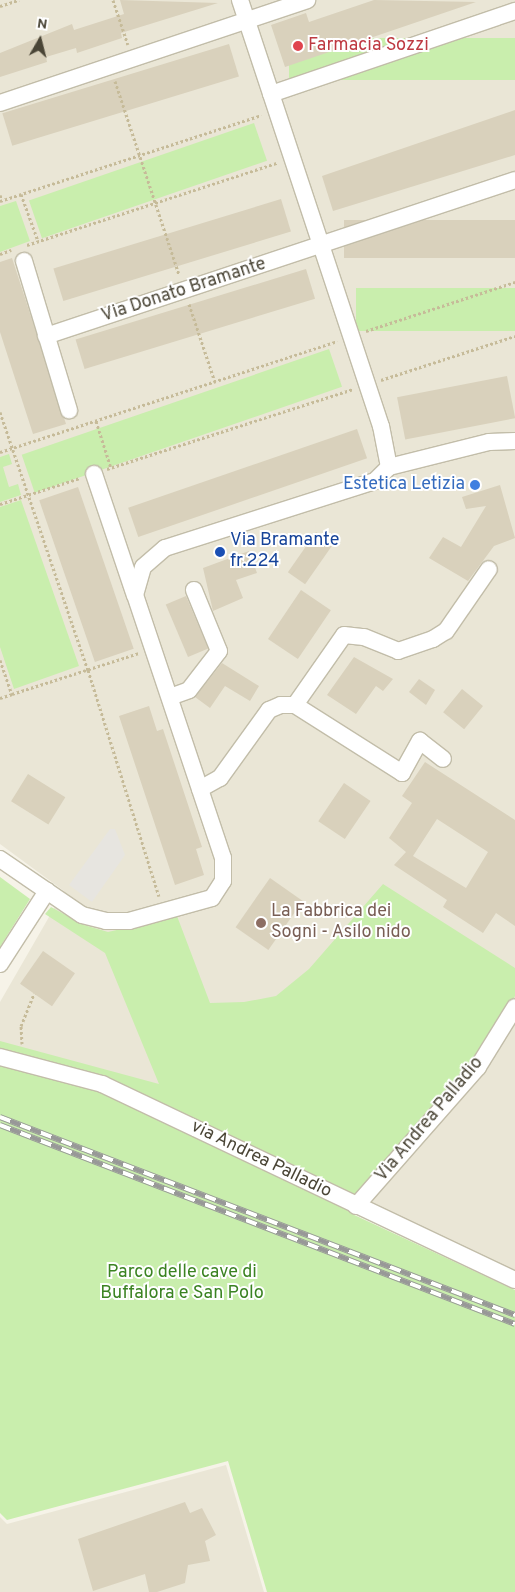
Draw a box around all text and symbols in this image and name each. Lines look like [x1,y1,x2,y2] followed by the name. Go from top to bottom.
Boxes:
[15,15,65,65] north arrow
[36,16,48,34] text: N
[308,35,429,57] place label: Farmacia Sozzi
[292,40,304,52] marker: Farmacia Sozzi
[99,254,269,328] street label: Via Donato Bramante
[343,474,465,496] place label: Estetica Letizia
[469,479,481,491] marker: Estetica Letizia
[230,531,339,574] place label: Via Bramante fr.224
[214,546,226,558] marker: Via Bramante fr.224
[271,902,411,944] place label: La Fabbrica dei Sogni - Asilo nido
[255,917,267,929] marker: La Fabbrica dei Sogni - Asilo nido
[371,1053,489,1187] street label: Via Andrea Palladio
[187,1116,335,1204] street label: via Andrea Palladio
[100,1263,264,1306] park label: Parco delle cave di Buffalora e San Polo

